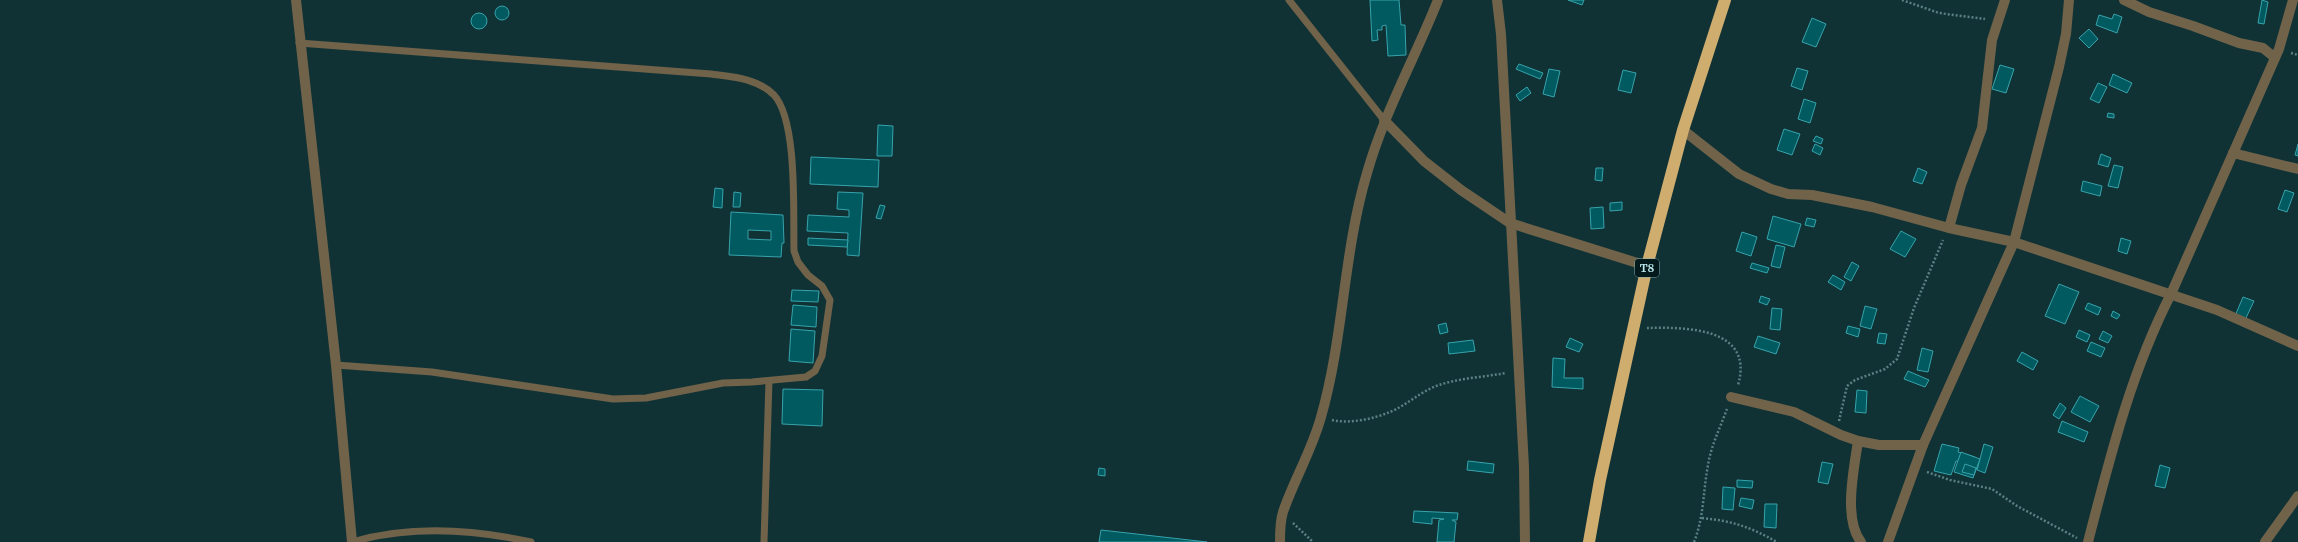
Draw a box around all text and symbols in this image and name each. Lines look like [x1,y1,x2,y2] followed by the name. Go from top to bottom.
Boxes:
[1635,259,1659,277] road number: T8

